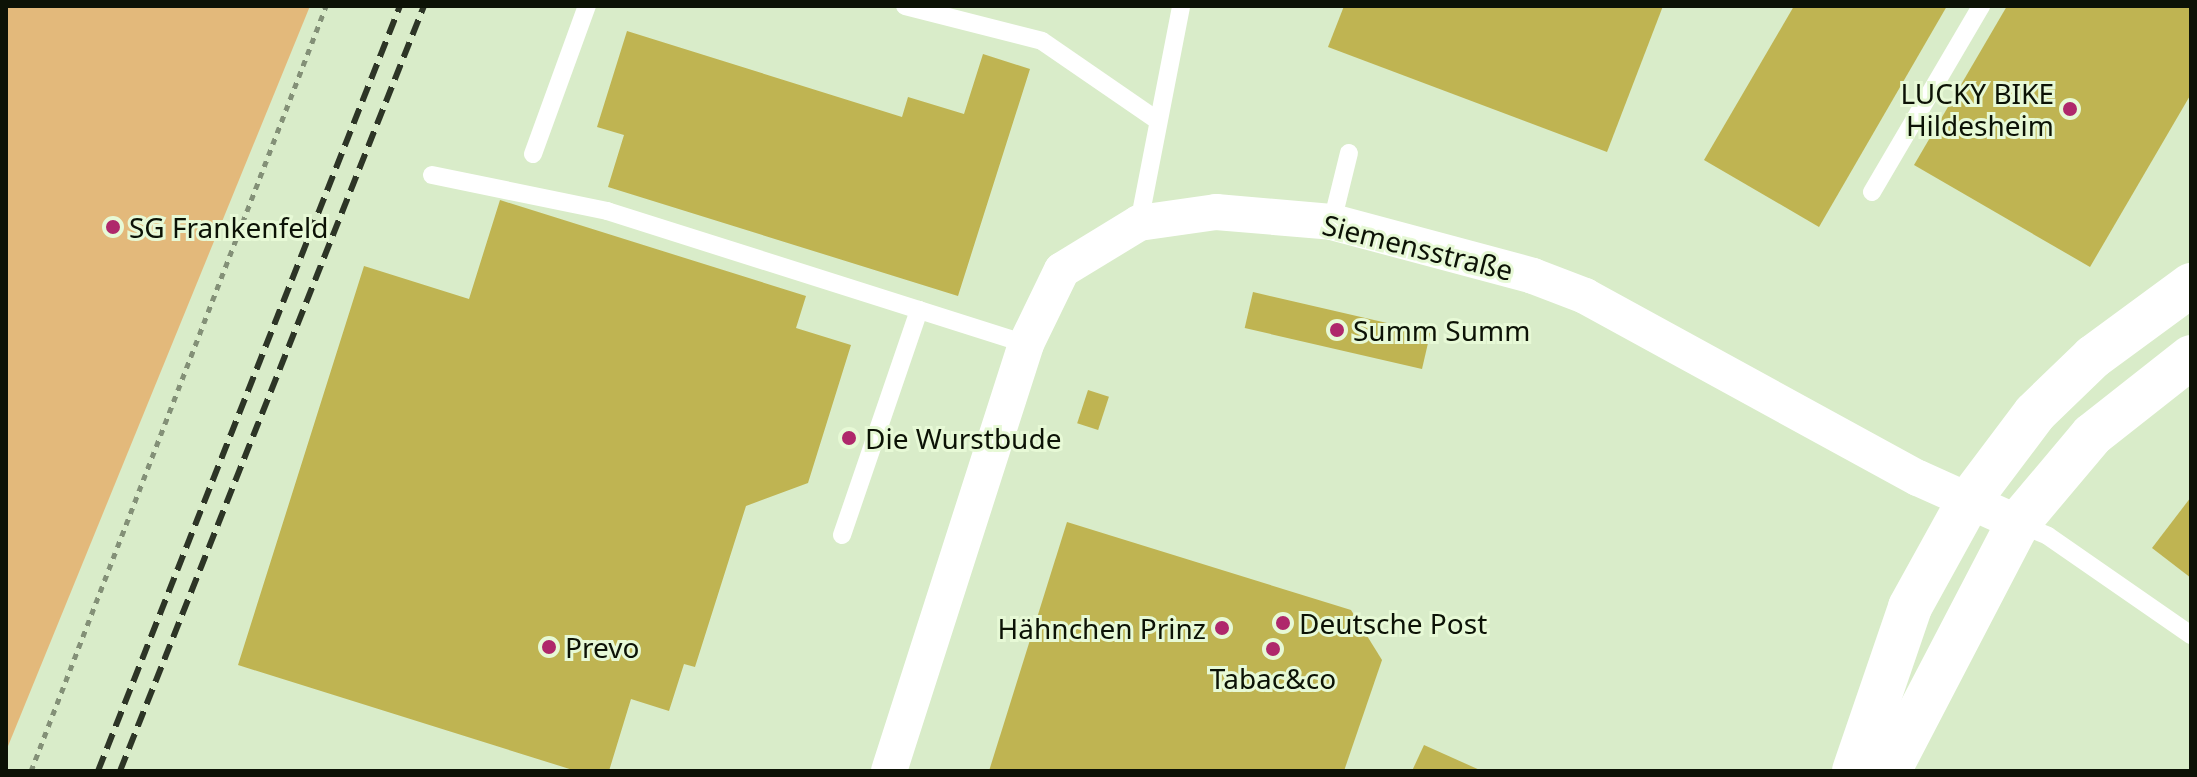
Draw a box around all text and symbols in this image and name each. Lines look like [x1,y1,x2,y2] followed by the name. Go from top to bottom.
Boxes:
[1900,76,2054,142] place label: LUCKY BIKE Hildesheim
[2061,100,2079,118] marker: LUCKY BIKE Hildesheim
[1319,207,1517,287] street label: Siemensstraße
[129,210,328,244] place label: SG Frankenfeld
[104,218,122,236] marker: SG Frankenfeld
[1353,313,1530,347] place label: Summ Summ
[1328,321,1346,339] marker: Summ Summ
[865,421,1061,455] place label: Die Wurstbude
[840,429,858,447] marker: Die Wurstbude
[1299,606,1487,640] place label: Deutsche Post
[998,611,1206,645] place label: Hähnchen Prinz
[1274,614,1292,632] marker: Deutsche Post
[1213,619,1231,637] marker: Hähnchen Prinz
[565,630,639,664] place label: Prevo
[540,638,558,656] marker: Prevo
[1264,640,1282,658] marker: Tabac&co
[1210,661,1336,695] place label: Tabac&co

